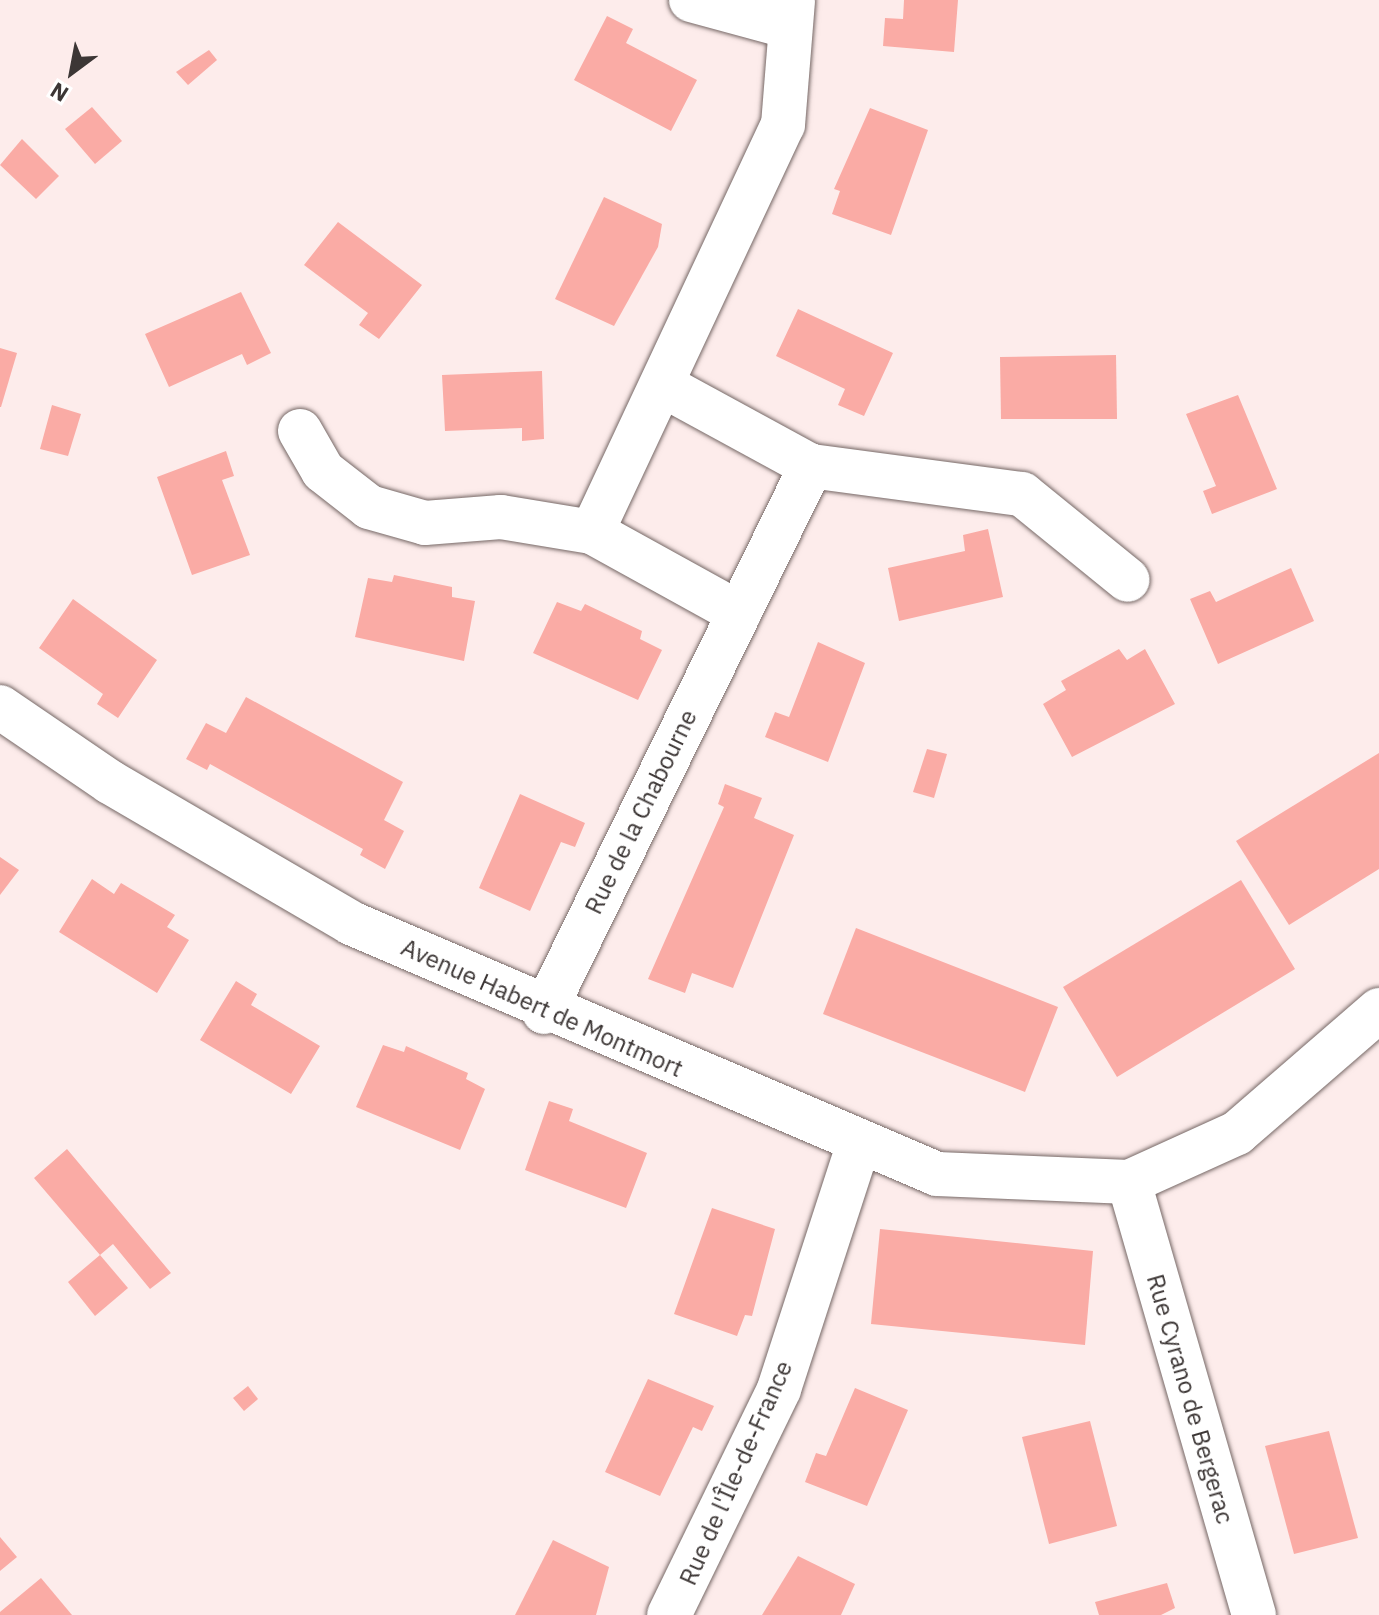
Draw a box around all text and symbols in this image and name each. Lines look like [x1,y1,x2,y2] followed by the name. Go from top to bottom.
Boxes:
[32,32,112,112] north arrow
[45,76,73,109] text: N
[579,705,703,919] street label: Rue de la Chabourne
[397,933,687,1083] street label: Avenue Habert de Montmort
[1141,1271,1239,1527] street label: Rue Cyrano de Bergerac
[674,1356,798,1590] street label: Rue de l'Île-de-France

